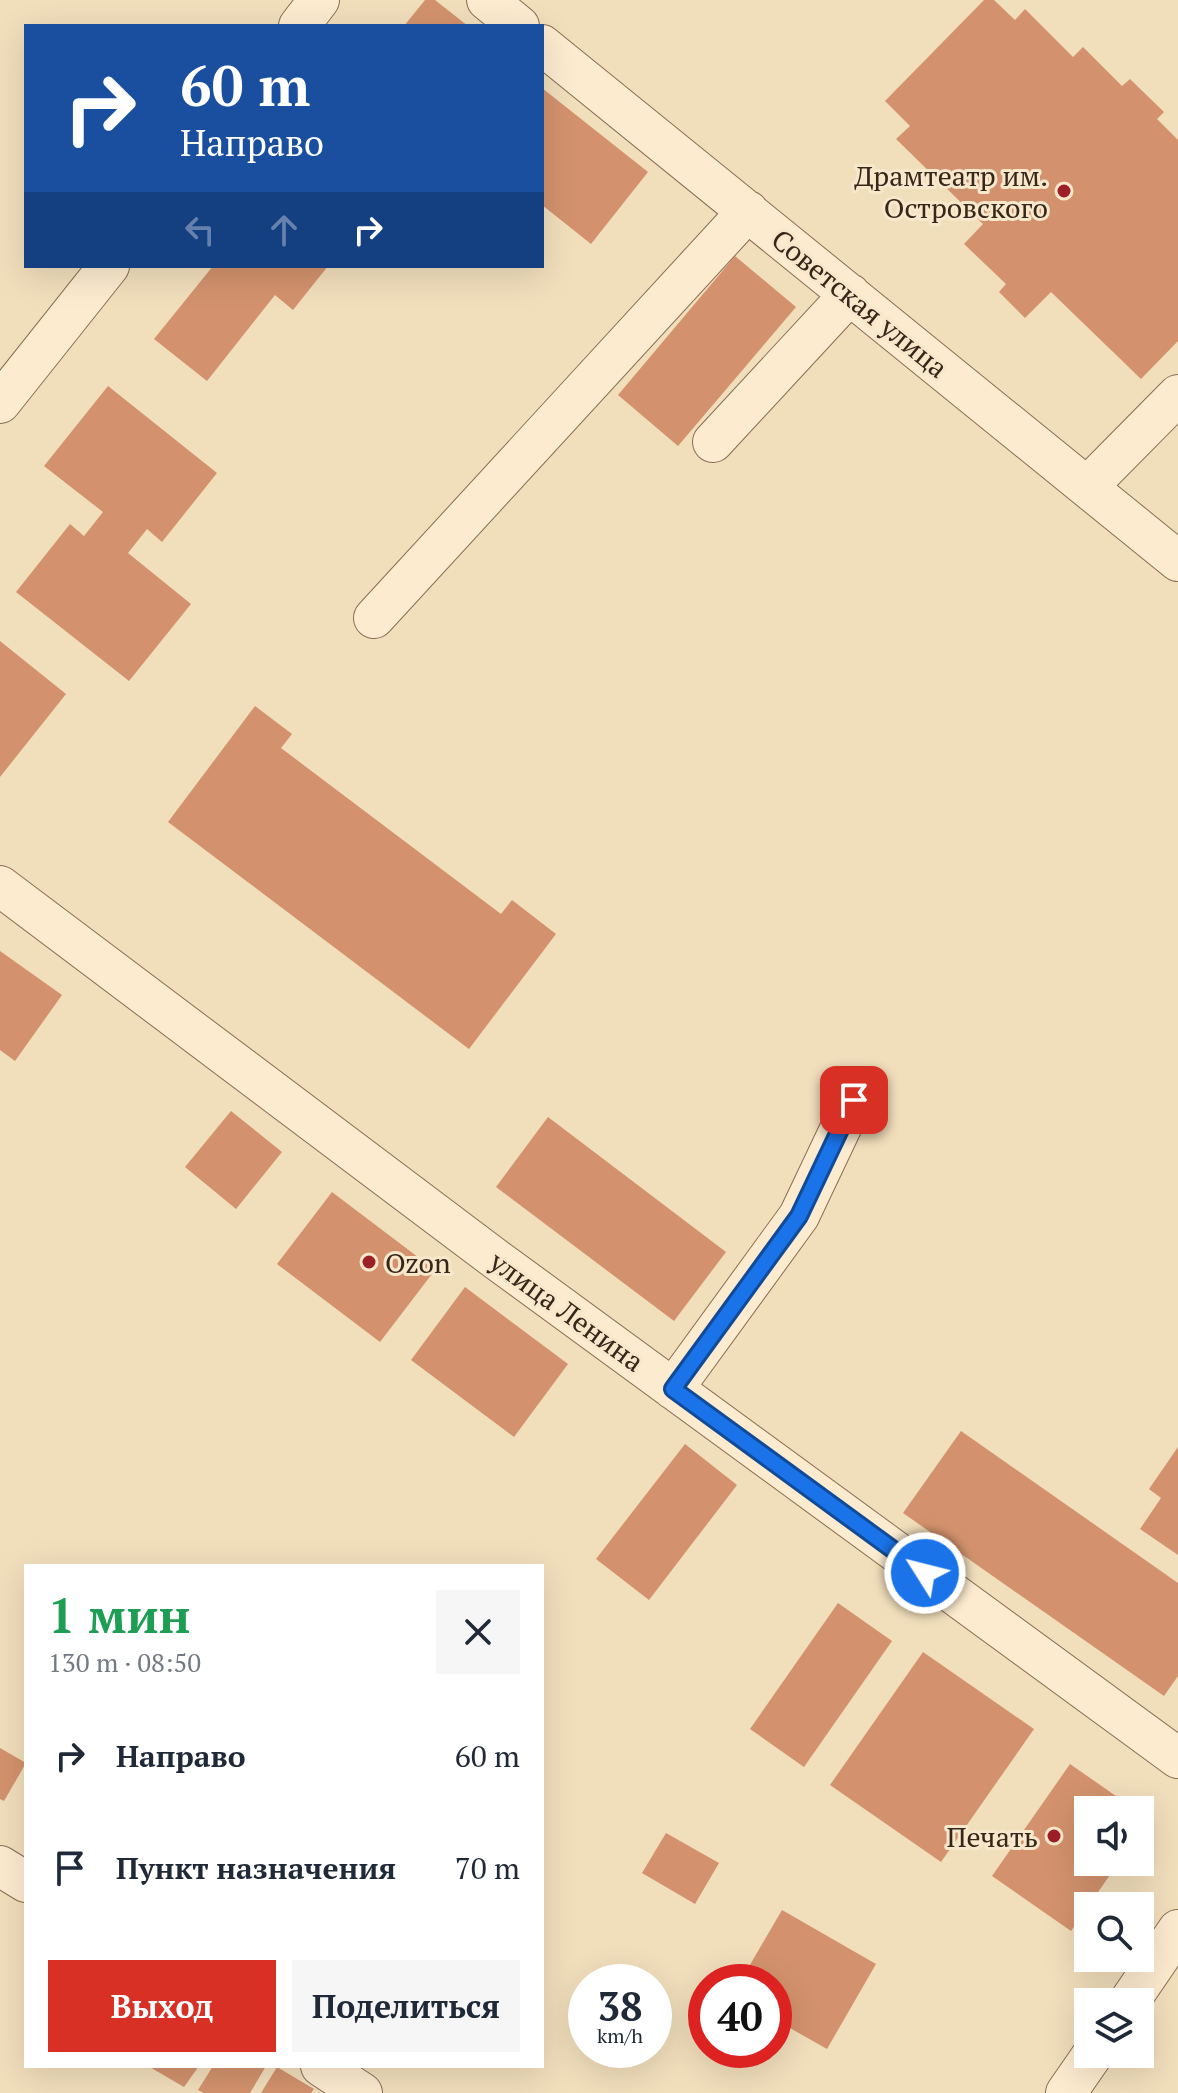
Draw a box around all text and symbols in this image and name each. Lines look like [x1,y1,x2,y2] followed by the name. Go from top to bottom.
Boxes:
[180,48,310,122] text: 60 m
[48,56,152,160] icon: right
[180,119,324,166] text: Направо
[854,157,1048,226] place label: Драмтеатр им. Островского
[1055,182,1073,200] marker: Драмтеатр им. Островского
[178,208,222,252] icon: left
[262,208,306,252] icon: ahead
[346,208,390,252] icon: right
[764,220,956,386] street label: Советская улица
[820,1066,888,1134] pin
[832,1078,876,1122] icon: arrive
[482,1242,651,1379] street label: улица Ленина
[385,1244,451,1281] place label: Ozon
[360,1253,378,1271] marker: Ozon
[883,1531,967,1615] position arrow
[48,1583,190,1647] text: 1 мин
[436,1590,520,1674] button: close
[48,1645,201,1679] text: 130 m · 08:50
[48,1734,92,1778] icon: right
[116,1736,246,1776] text: Направо
[455,1736,520,1776] text: 60 m
[1074,1796,1154,2068] map controls
[1074,1796,1154,1876] button: sound
[946,1818,1038,1855] place label: Печать
[1045,1827,1063,1845] marker: Печать
[48,1846,92,1890] icon: arrive
[116,1848,396,1888] text: Пункт назначения
[455,1848,520,1888] text: 70 m
[1074,1892,1154,1972] button: search
[48,1960,276,2052] button: Выход
[292,1960,520,2052] button: Поделиться
[688,1964,792,2068] speed limit sign: 40
[597,1979,643,2032] text: 38
[1074,1988,1154,2068] button: layers
[597,2022,643,2049] text: km/h

